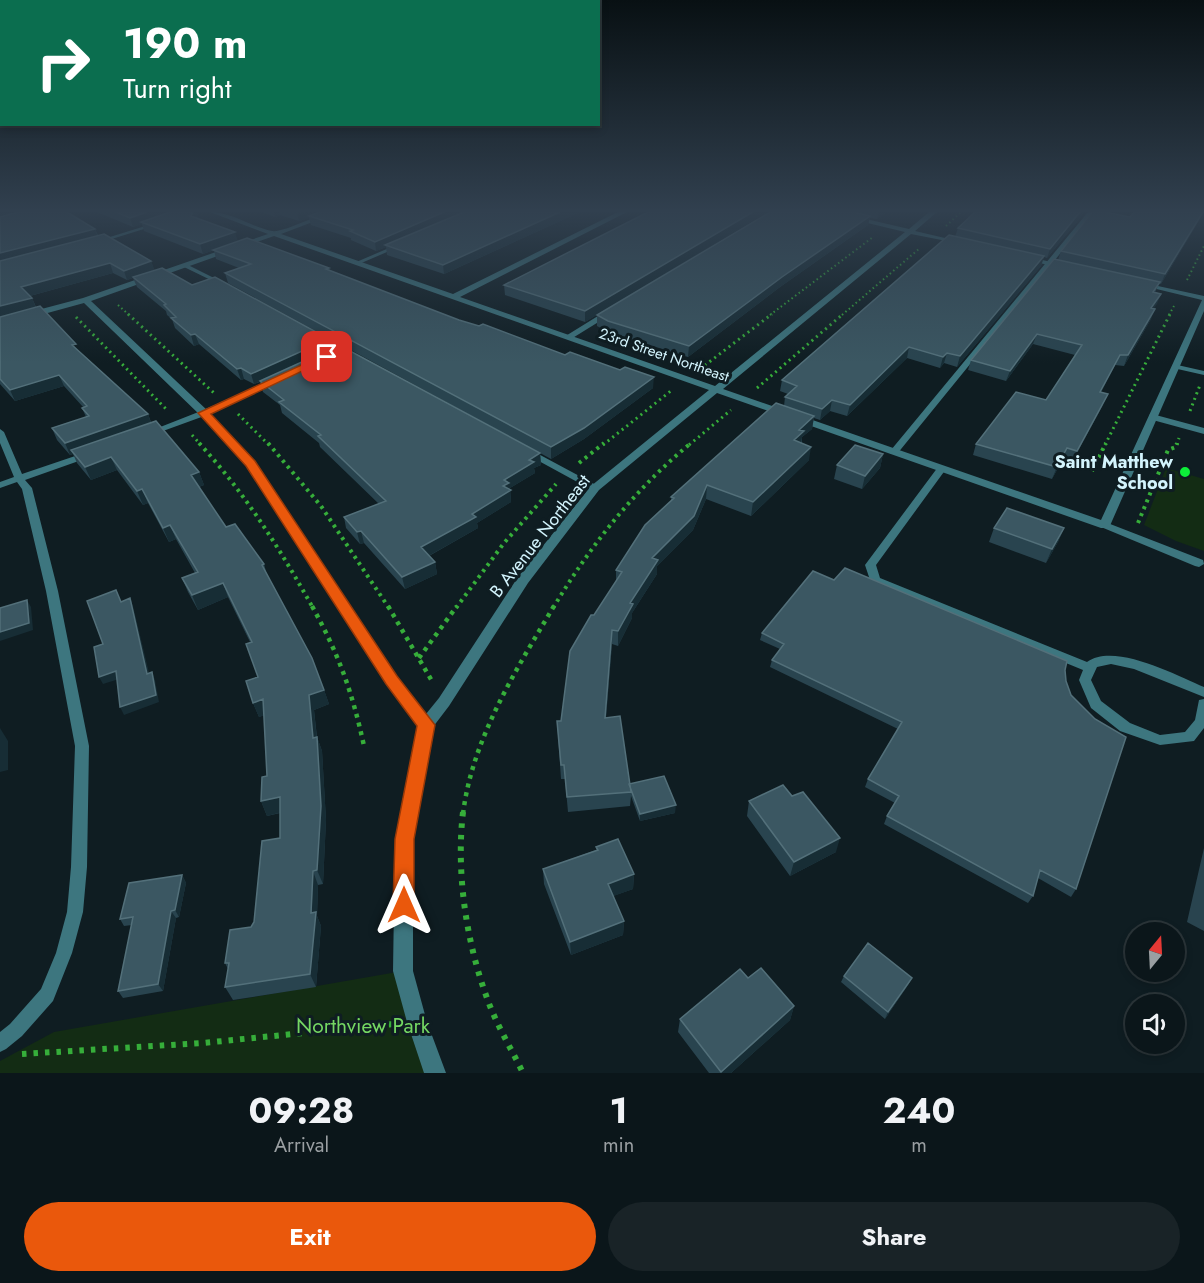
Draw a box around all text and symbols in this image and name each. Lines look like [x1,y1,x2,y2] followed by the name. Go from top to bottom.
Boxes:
[123,13,247,74] text: 190 m
[24,24,102,102] icon: right
[123,69,231,108] text: Turn right
[596,322,732,388] street label: 23rd Street Northeast
[301,331,352,382] pin
[310,340,343,373] icon: arrive
[1054,449,1173,496] place label: Saint Matthew School
[1178,465,1192,479] marker: Saint Matthew School
[484,468,597,603] street label: B Avenue Northeast
[372,873,436,937] position arrow
[1125,922,1185,982] north arrow
[1125,922,1185,1054] map controls
[1125,994,1185,1054] button: sound
[296,1011,431,1041] park label: Northview Park
[249,1084,354,1136] text: 09:28
[609,1084,628,1136] text: 1
[883,1084,955,1136] text: 240
[274,1131,329,1160] text: Arrival
[603,1131,634,1160] text: min
[911,1131,927,1160] text: m
[24,1202,596,1271] button: Exit
[608,1202,1180,1271] button: Share

